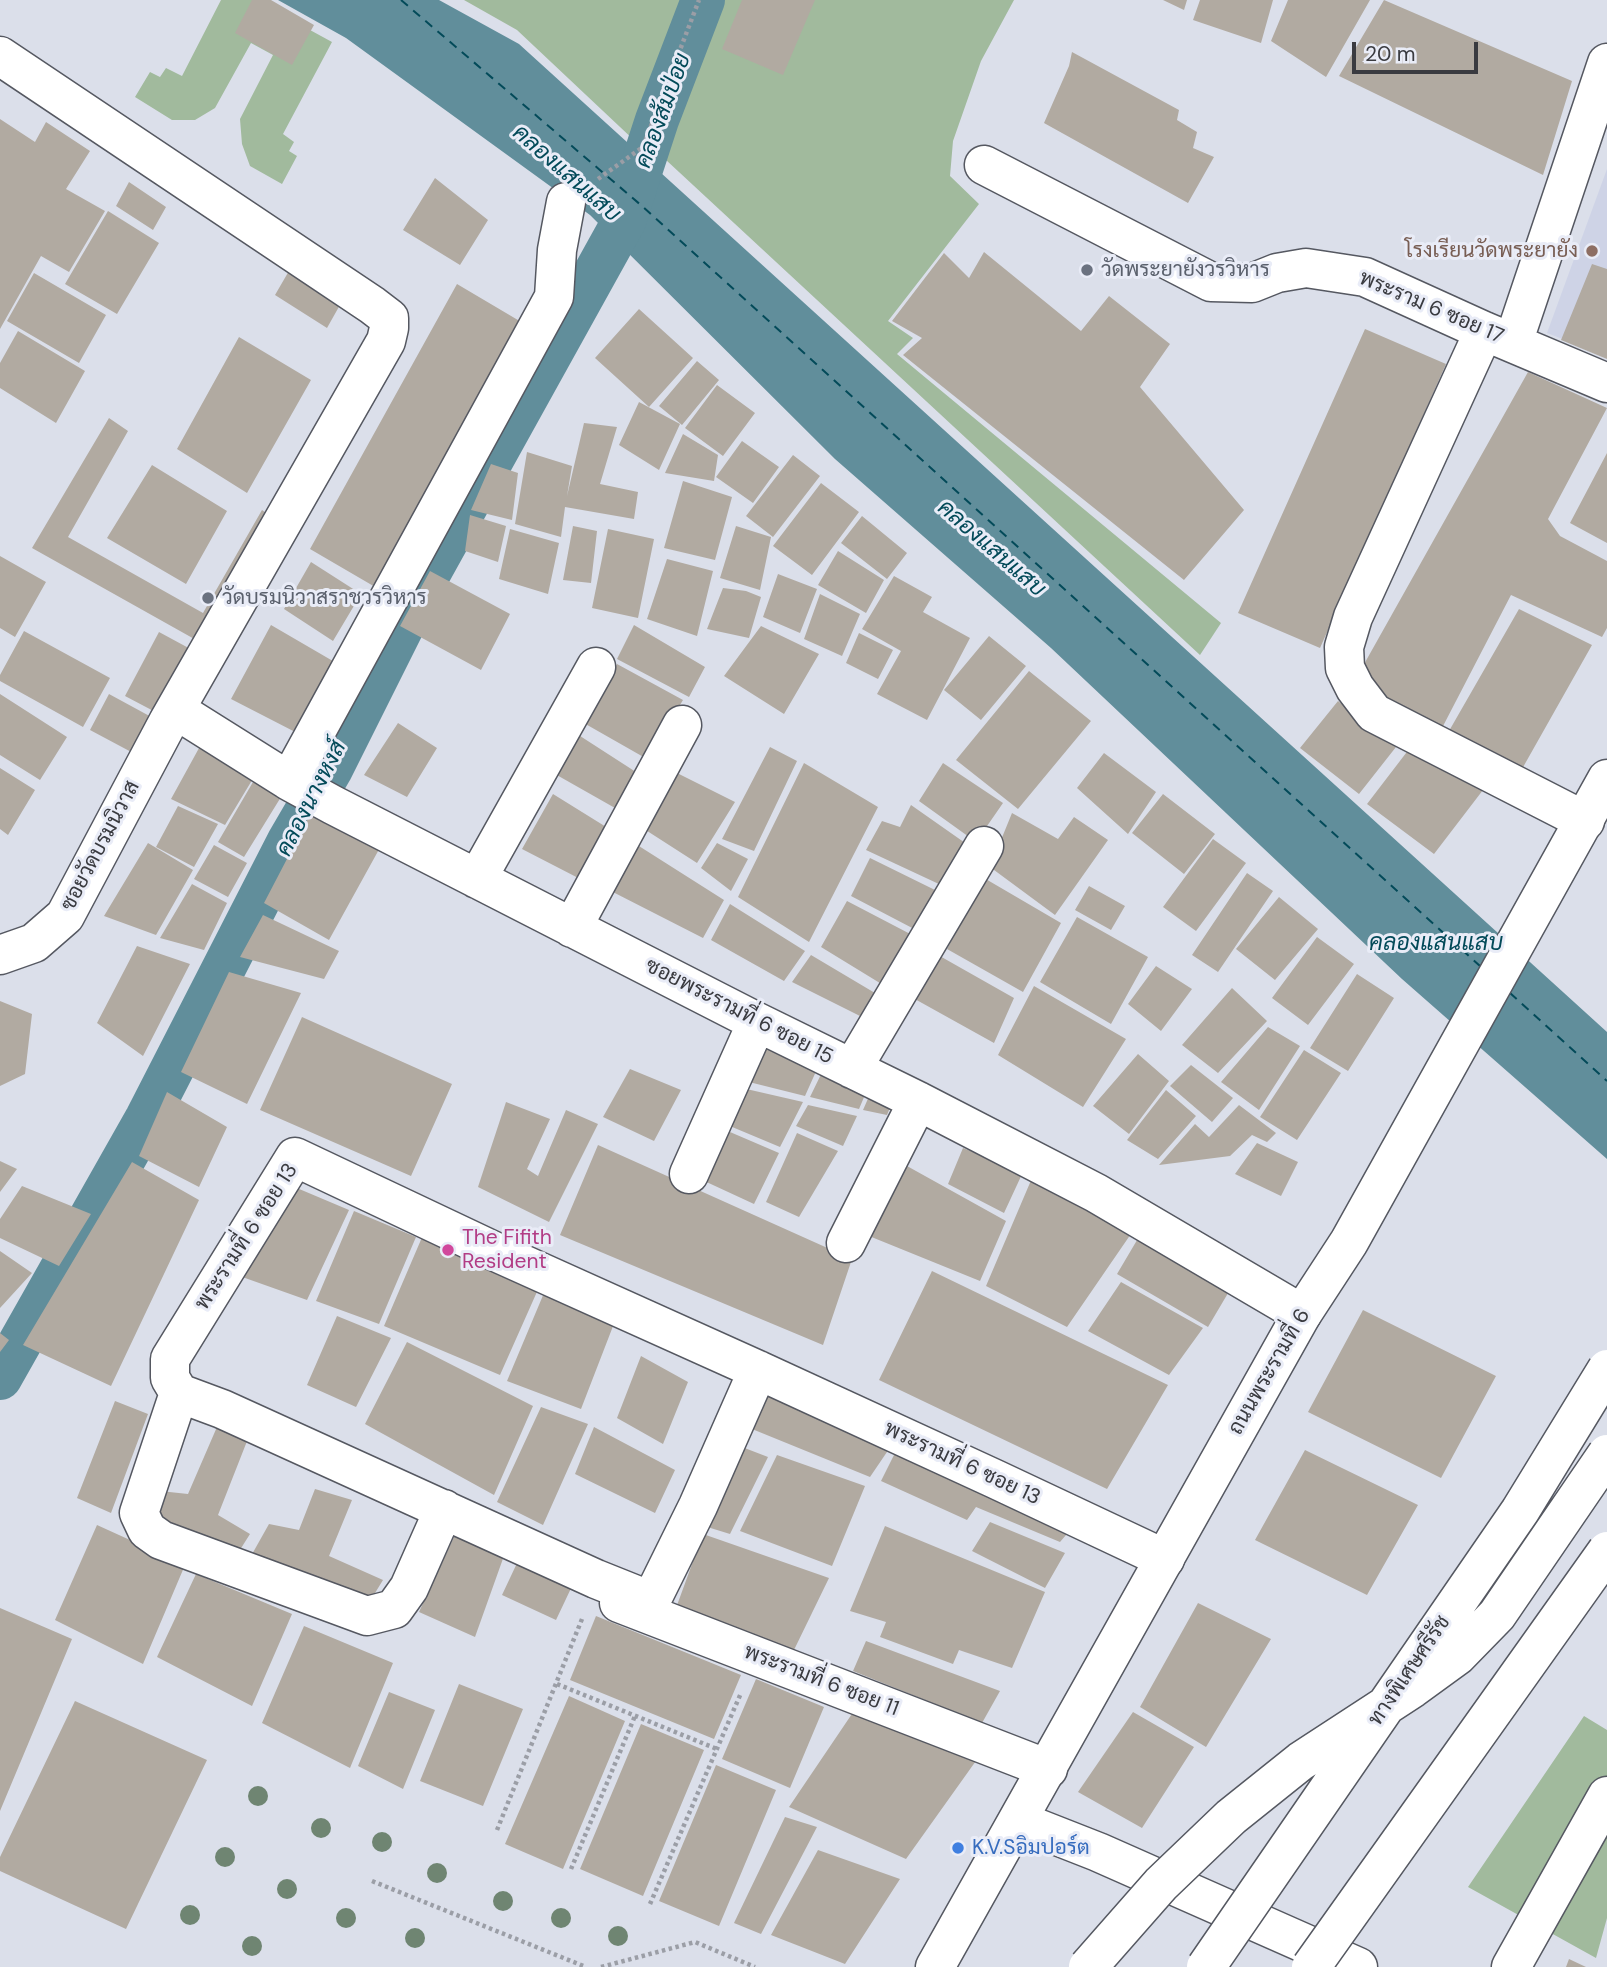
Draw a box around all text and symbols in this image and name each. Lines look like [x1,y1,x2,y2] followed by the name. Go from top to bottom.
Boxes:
[1355,28,1481,72] scale bar
[1365,40,1416,68] text: 20 m
[630,50,698,172] water label: คลองส้มป่อย
[506,120,626,228] water label: คลองแสนแสบ
[1405,238,1578,264] place label: โรงเรียนวัดพระยายัง
[1584,243,1600,259] marker: โรงเรียนวัดพระยายัง
[1101,257,1270,283] place label: วัดพระยายังวรวิหาร
[1079,262,1095,278] marker: วัดพระยายังวรวิหาร
[1355,266,1507,350] street label: พระราม 6 ซอย 17
[931,495,1051,603] water label: คลองแสนแสบ
[222,585,427,611] place label: วัดบรมนิวาสราชวรวิหาร
[200,590,216,606] marker: วัดบรมนิวาสราชวรวิหาร
[271,737,353,861] water label: คลองนางหงส์
[56,777,146,915] street label: ซอยวัดบรมนิวาส
[1369,930,1503,958] water label: คลองแสนแสบ
[641,954,837,1070] street label: ซอยพระรามที่ 6 ซอย 15
[190,1159,304,1315] street label: พระรามที่ 6 ซอย 13
[462,1225,552,1275] place label: The Fifith Resident
[440,1242,456,1258] marker: The Fifith Resident
[1224,1305,1316,1439] street label: ถนนพระรามที่ 6
[880,1417,1044,1511] street label: พระรามที่ 6 ซอย 13
[1364,1611,1456,1731] street label: ทางพิเศษศรีรัช
[740,1640,902,1722] street label: พระรามที่ 6 ซอย 11
[972,1835,1090,1861] place label: K.V.Sอิมปอร์ต
[950,1840,966,1856] marker: K.V.Sอิมปอร์ต

